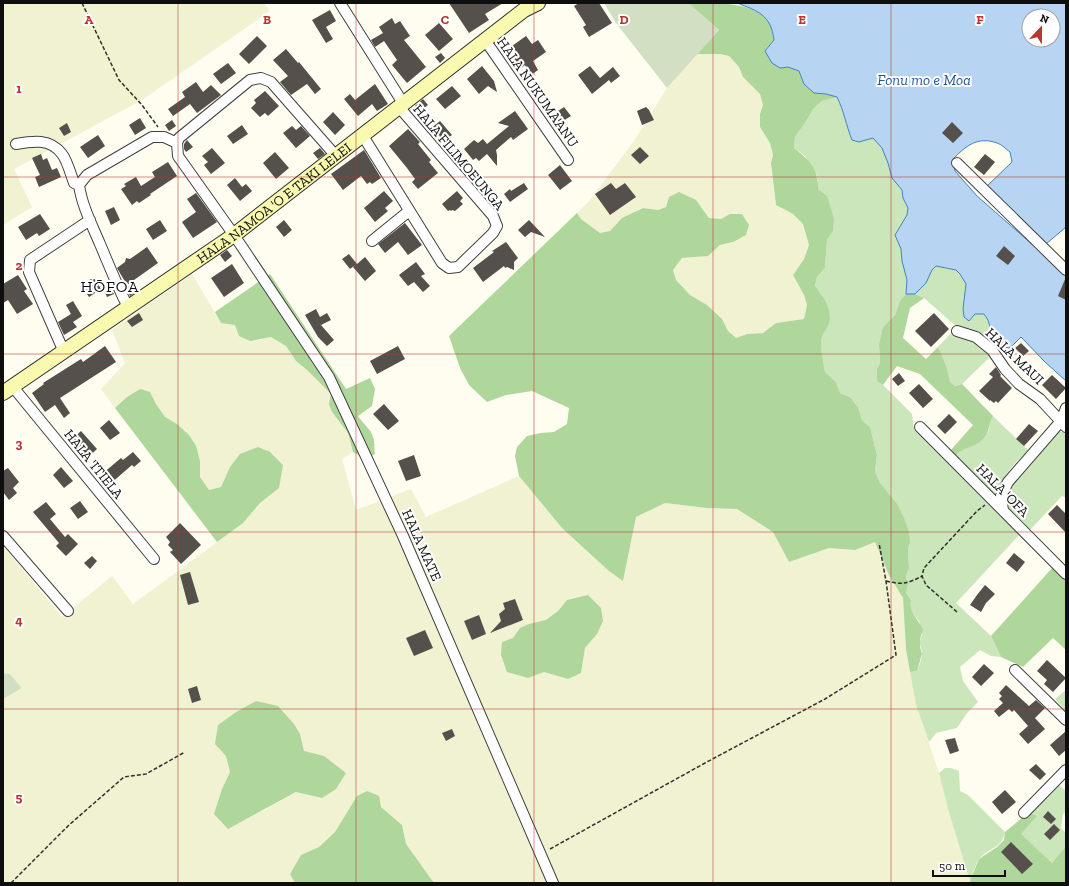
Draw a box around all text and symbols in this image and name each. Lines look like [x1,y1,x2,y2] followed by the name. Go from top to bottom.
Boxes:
[1021,8,1061,48] north arrow
[85,12,94,27] text: A
[263,12,271,27] text: B
[441,12,449,27] text: C
[619,12,629,27] text: D
[798,12,806,27] text: E
[976,12,984,27] text: F
[1038,12,1051,27] text: N
[493,34,582,150] street label: HALA NUKUMA'ANU
[877,71,971,89] water label: Fonu mo e Moa
[16,81,22,96] text: 1
[409,101,508,214] street label: HALA FILIMOEUNGA
[194,139,355,267] street label: HALA NAMOA 'O E TAKI LELEI
[16,258,23,273] text: 2
[81,277,139,296] district label: HŌFOA
[982,324,1047,388] street label: HALA MAUI
[60,426,127,503] street label: HALA 'ITIELA
[16,436,23,451] text: 3
[973,460,1033,521] street label: HALA 'OFA
[398,507,445,584] street label: HALA MATE
[15,613,23,628] text: 4
[16,790,23,805] text: 5
[933,852,1005,878] scale bar
[939,859,966,873] text: 50 m

